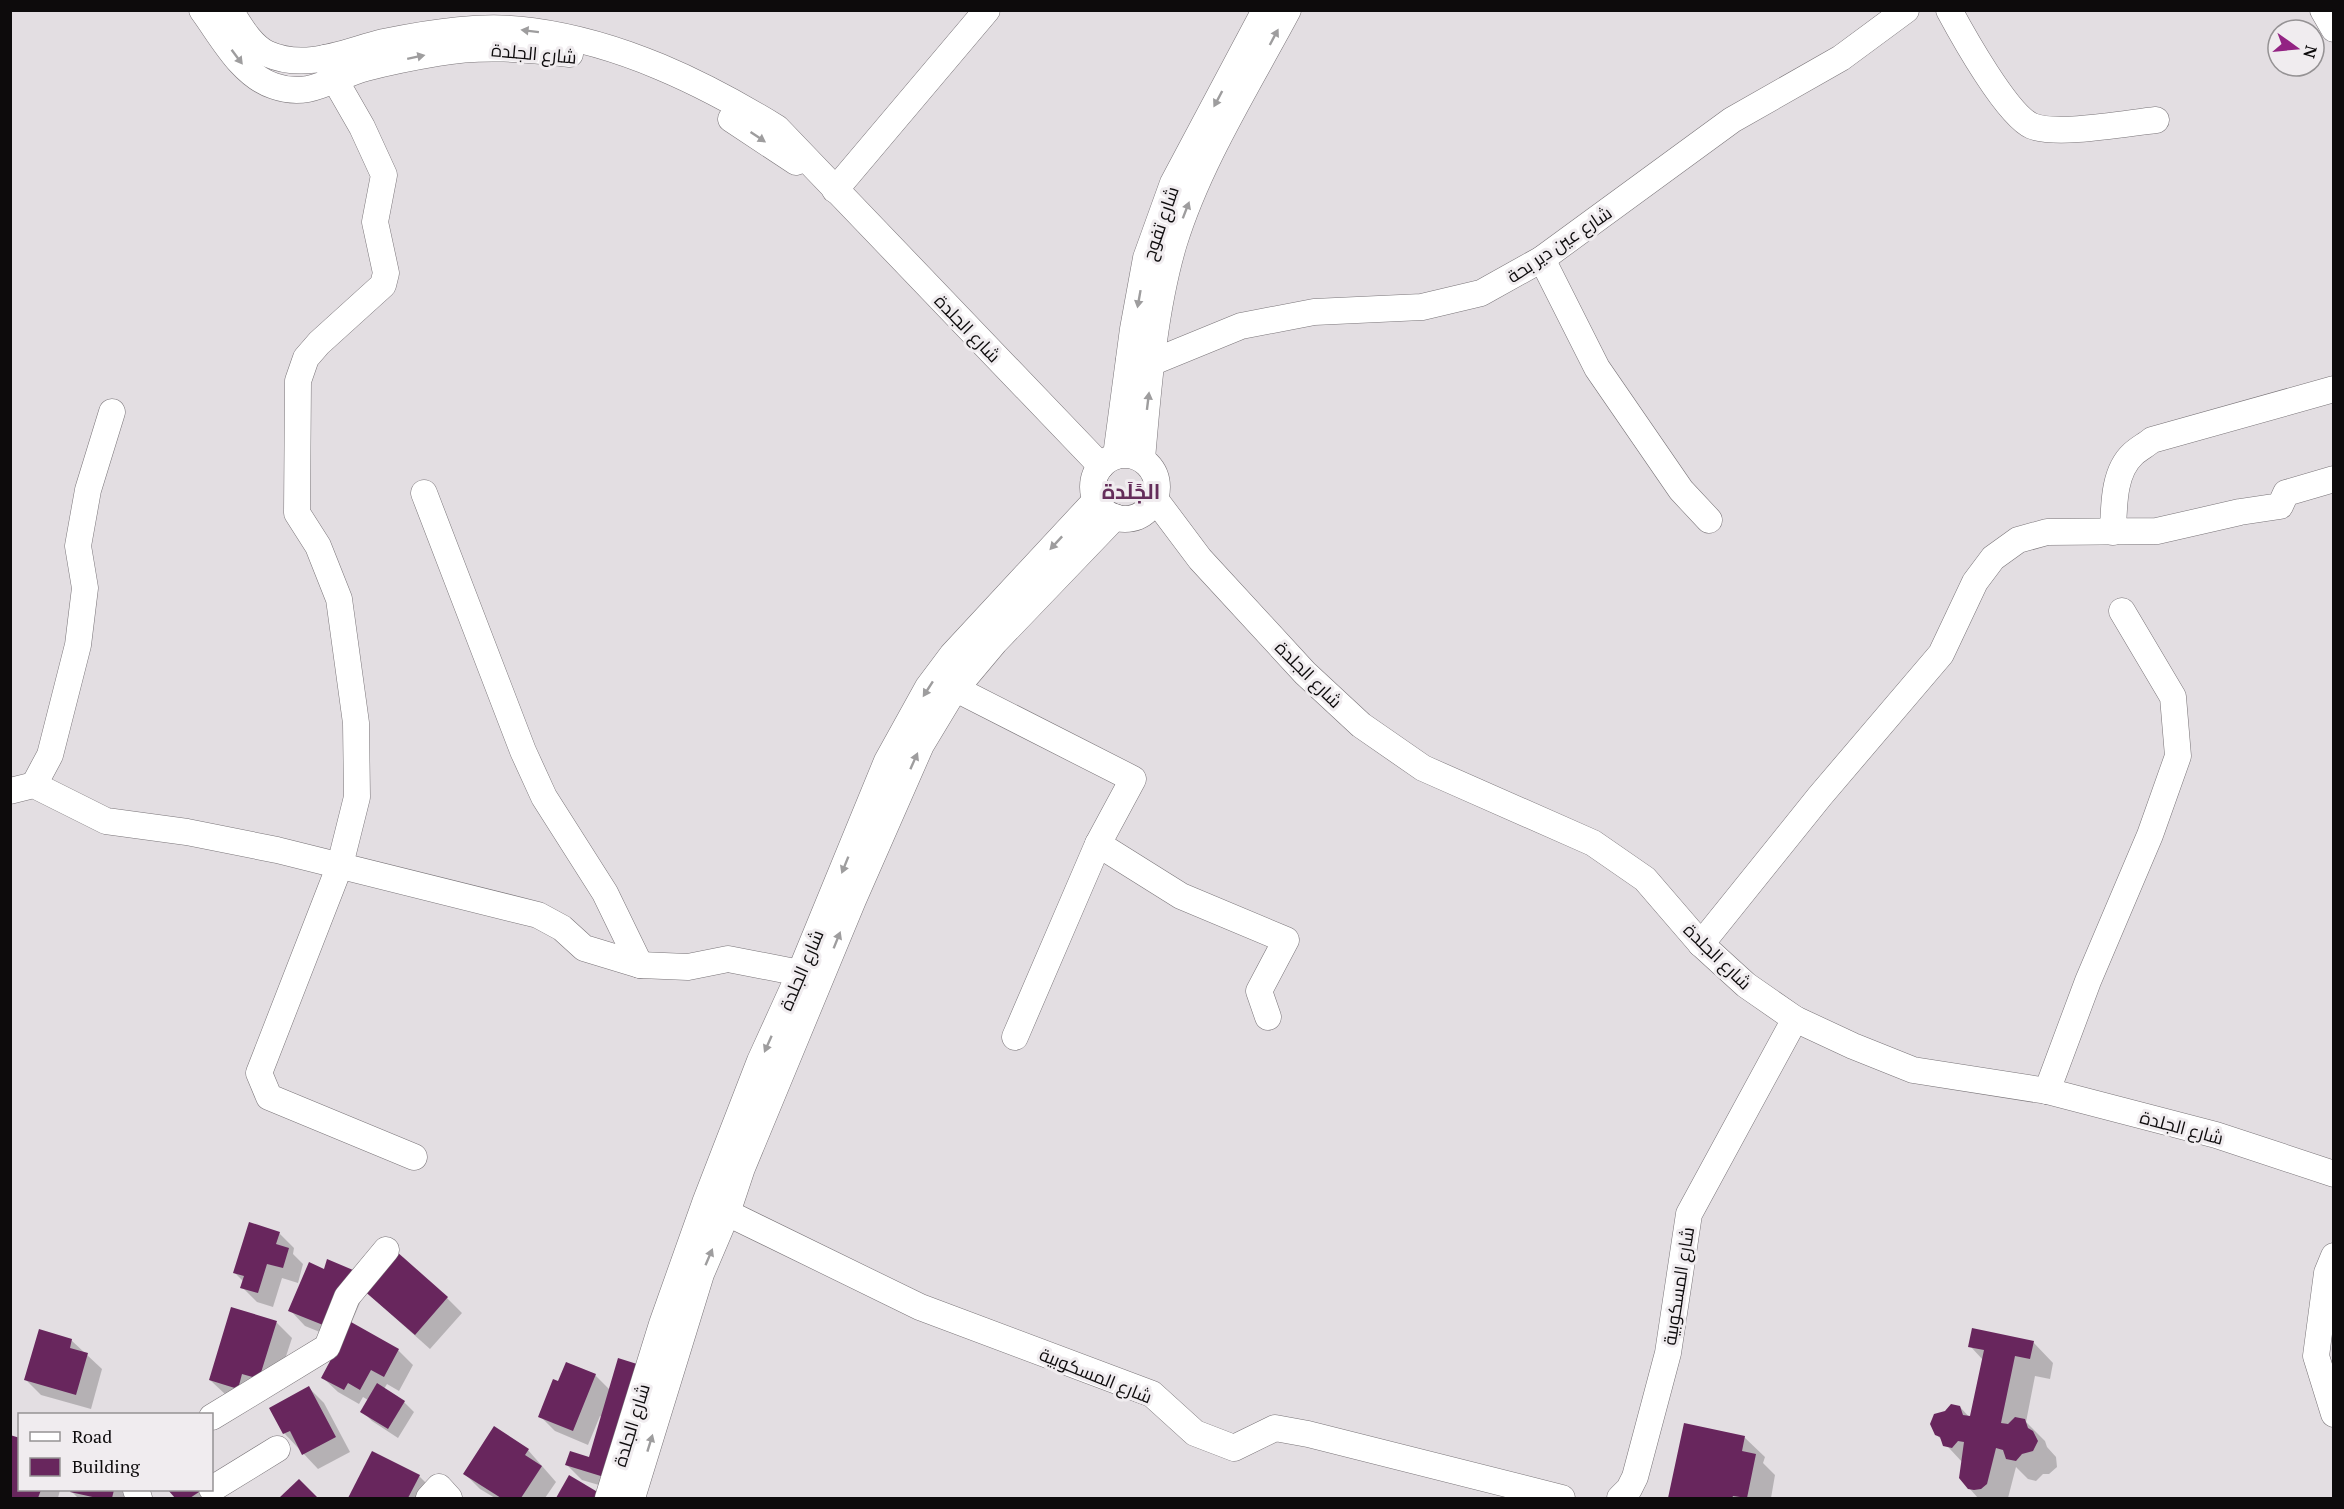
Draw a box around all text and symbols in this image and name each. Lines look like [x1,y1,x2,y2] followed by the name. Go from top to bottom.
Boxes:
[2266,18,2326,78] north arrow
[520,27,539,36] one-way arrow
[1269,28,1279,45] one-way arrow
[490,37,578,70] street label: شارع الجلدة
[2298,43,2323,61] text: N
[231,50,243,65] one-way arrow
[406,52,425,61] one-way arrow
[1213,90,1223,108] one-way arrow
[750,131,766,143] one-way arrow
[1136,183,1185,263] street label: شارع تفوح
[1502,200,1617,289] street label: شارع عين دير بحة
[1181,201,1191,219] one-way arrow
[929,289,1006,368] street label: شارع الجلدة
[1134,289,1143,308] one-way arrow
[1143,391,1152,410] one-way arrow
[1102,477,1160,505] district label: الجًلَدة
[1050,536,1064,550] one-way arrow
[1270,635,1348,713] street label: شارع الجلدة
[922,681,933,697] one-way arrow
[909,751,919,769] one-way arrow
[840,856,849,874] one-way arrow
[1678,918,1757,995] street label: شارع الجلدة
[773,926,830,1014] street label: شارع الجلدة
[833,931,842,949] one-way arrow
[764,1036,773,1053] one-way arrow
[2137,1104,2226,1151] street label: شارع الجلدة
[1657,1225,1700,1347] street label: شارع المسكوبية
[704,1248,713,1265] one-way arrow
[1036,1342,1156,1409] street label: شارع المسكوبية
[607,1381,656,1470] street label: شارع الجلدة
[18,1413,213,1491] legend
[72,1424,112,1448] text: Road
[646,1434,655,1452] one-way arrow
[72,1454,140,1478] text: Building

